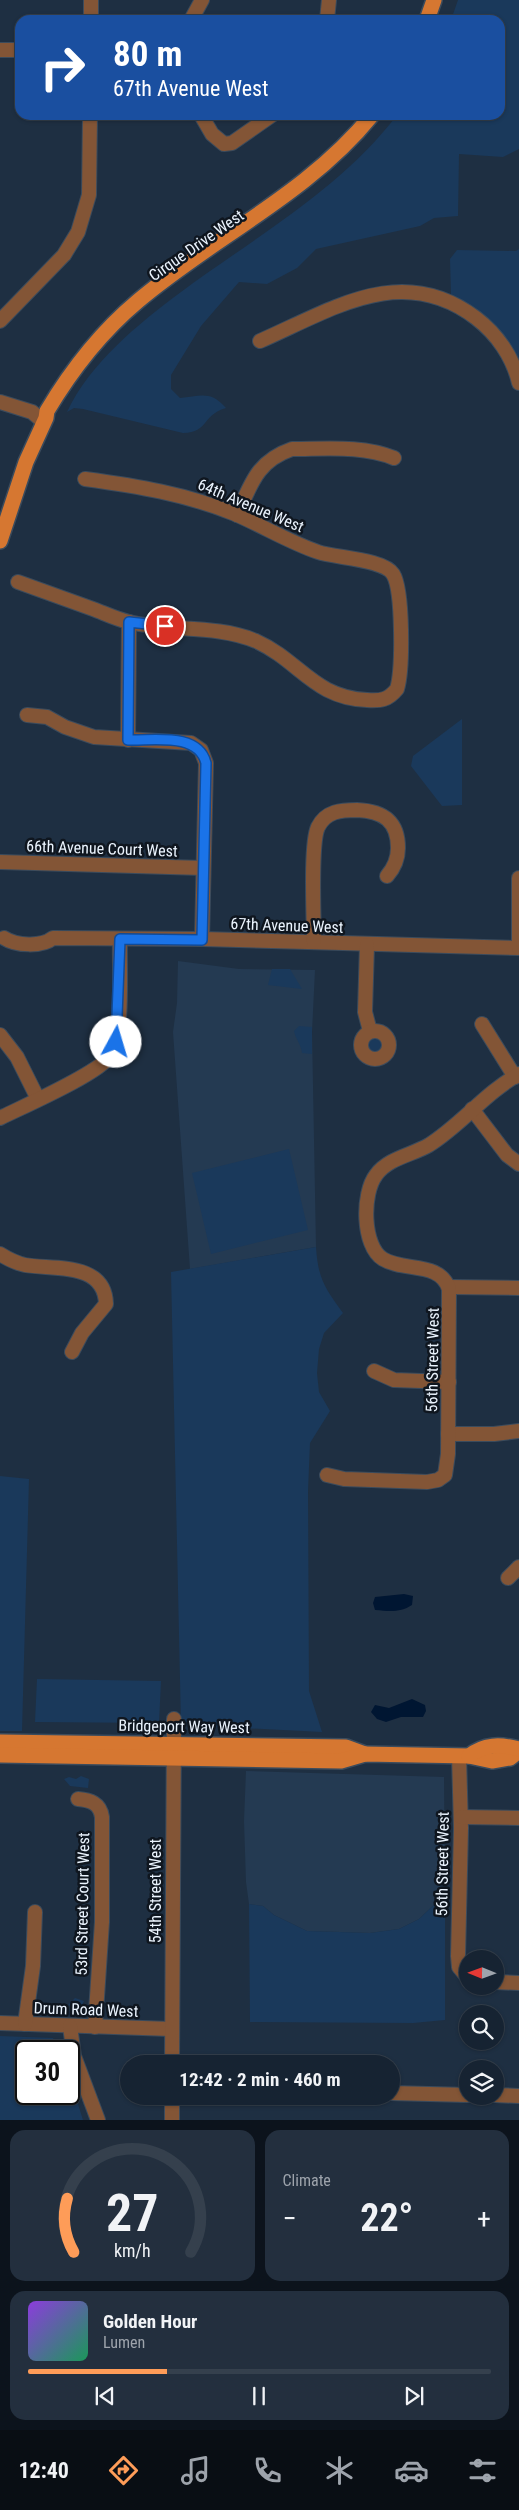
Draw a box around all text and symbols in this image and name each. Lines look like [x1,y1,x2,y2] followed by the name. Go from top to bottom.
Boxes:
[113,34,182,75] text: 80 m
[30,35,95,100] icon: right
[113,76,269,101] text: 67th Avenue West
[145,206,248,285] street label: Cirque Drive West
[195,475,307,536] street label: 64th Avenue West
[144,605,186,647] pin
[151,612,179,640] icon: arrive
[26,836,178,861] street label: 66th Avenue Court West
[230,914,344,937] street label: 67th Avenue West
[89,1015,141,1067] position arrow
[422,1307,443,1412] street label: 56th Street West
[118,1716,250,1737] street label: Bridgeport Way West
[432,1811,453,1916] street label: 56th Street West
[72,1832,93,1976] street label: 53rd Street Court West
[146,1838,165,1943] street label: 54th Street West
[459,1950,504,1995] north arrow
[459,1950,504,2105] map controls
[33,1998,139,2021] street label: Drum Road West
[459,2005,504,2050] button: search
[15,2040,80,2105] speed limit sign: 30
[459,2060,504,2105] button: layers
[179,2068,341,2091] text: 12:42 · 2 min · 460 m
[283,2171,331,2190] text: Climate
[106,2183,159,2244] text: 27
[360,2196,413,2240] text: 22°
[283,2202,297,2235] text: −
[477,2202,491,2235] text: +
[114,2240,151,2261] text: km/h
[103,2310,197,2333] text: Golden Hour
[103,2333,145,2352] text: Lumen
[91,2382,119,2410] icon: previous
[245,2382,273,2410] icon: pause
[400,2382,428,2410] icon: next
[106,2453,141,2488] icon: directions
[178,2453,213,2488] icon: music
[250,2453,285,2488] icon: phone
[322,2453,357,2488] icon: climate
[394,2453,429,2488] icon: car
[465,2453,500,2488] icon: filters
[18,2458,69,2483] text: 12:40

